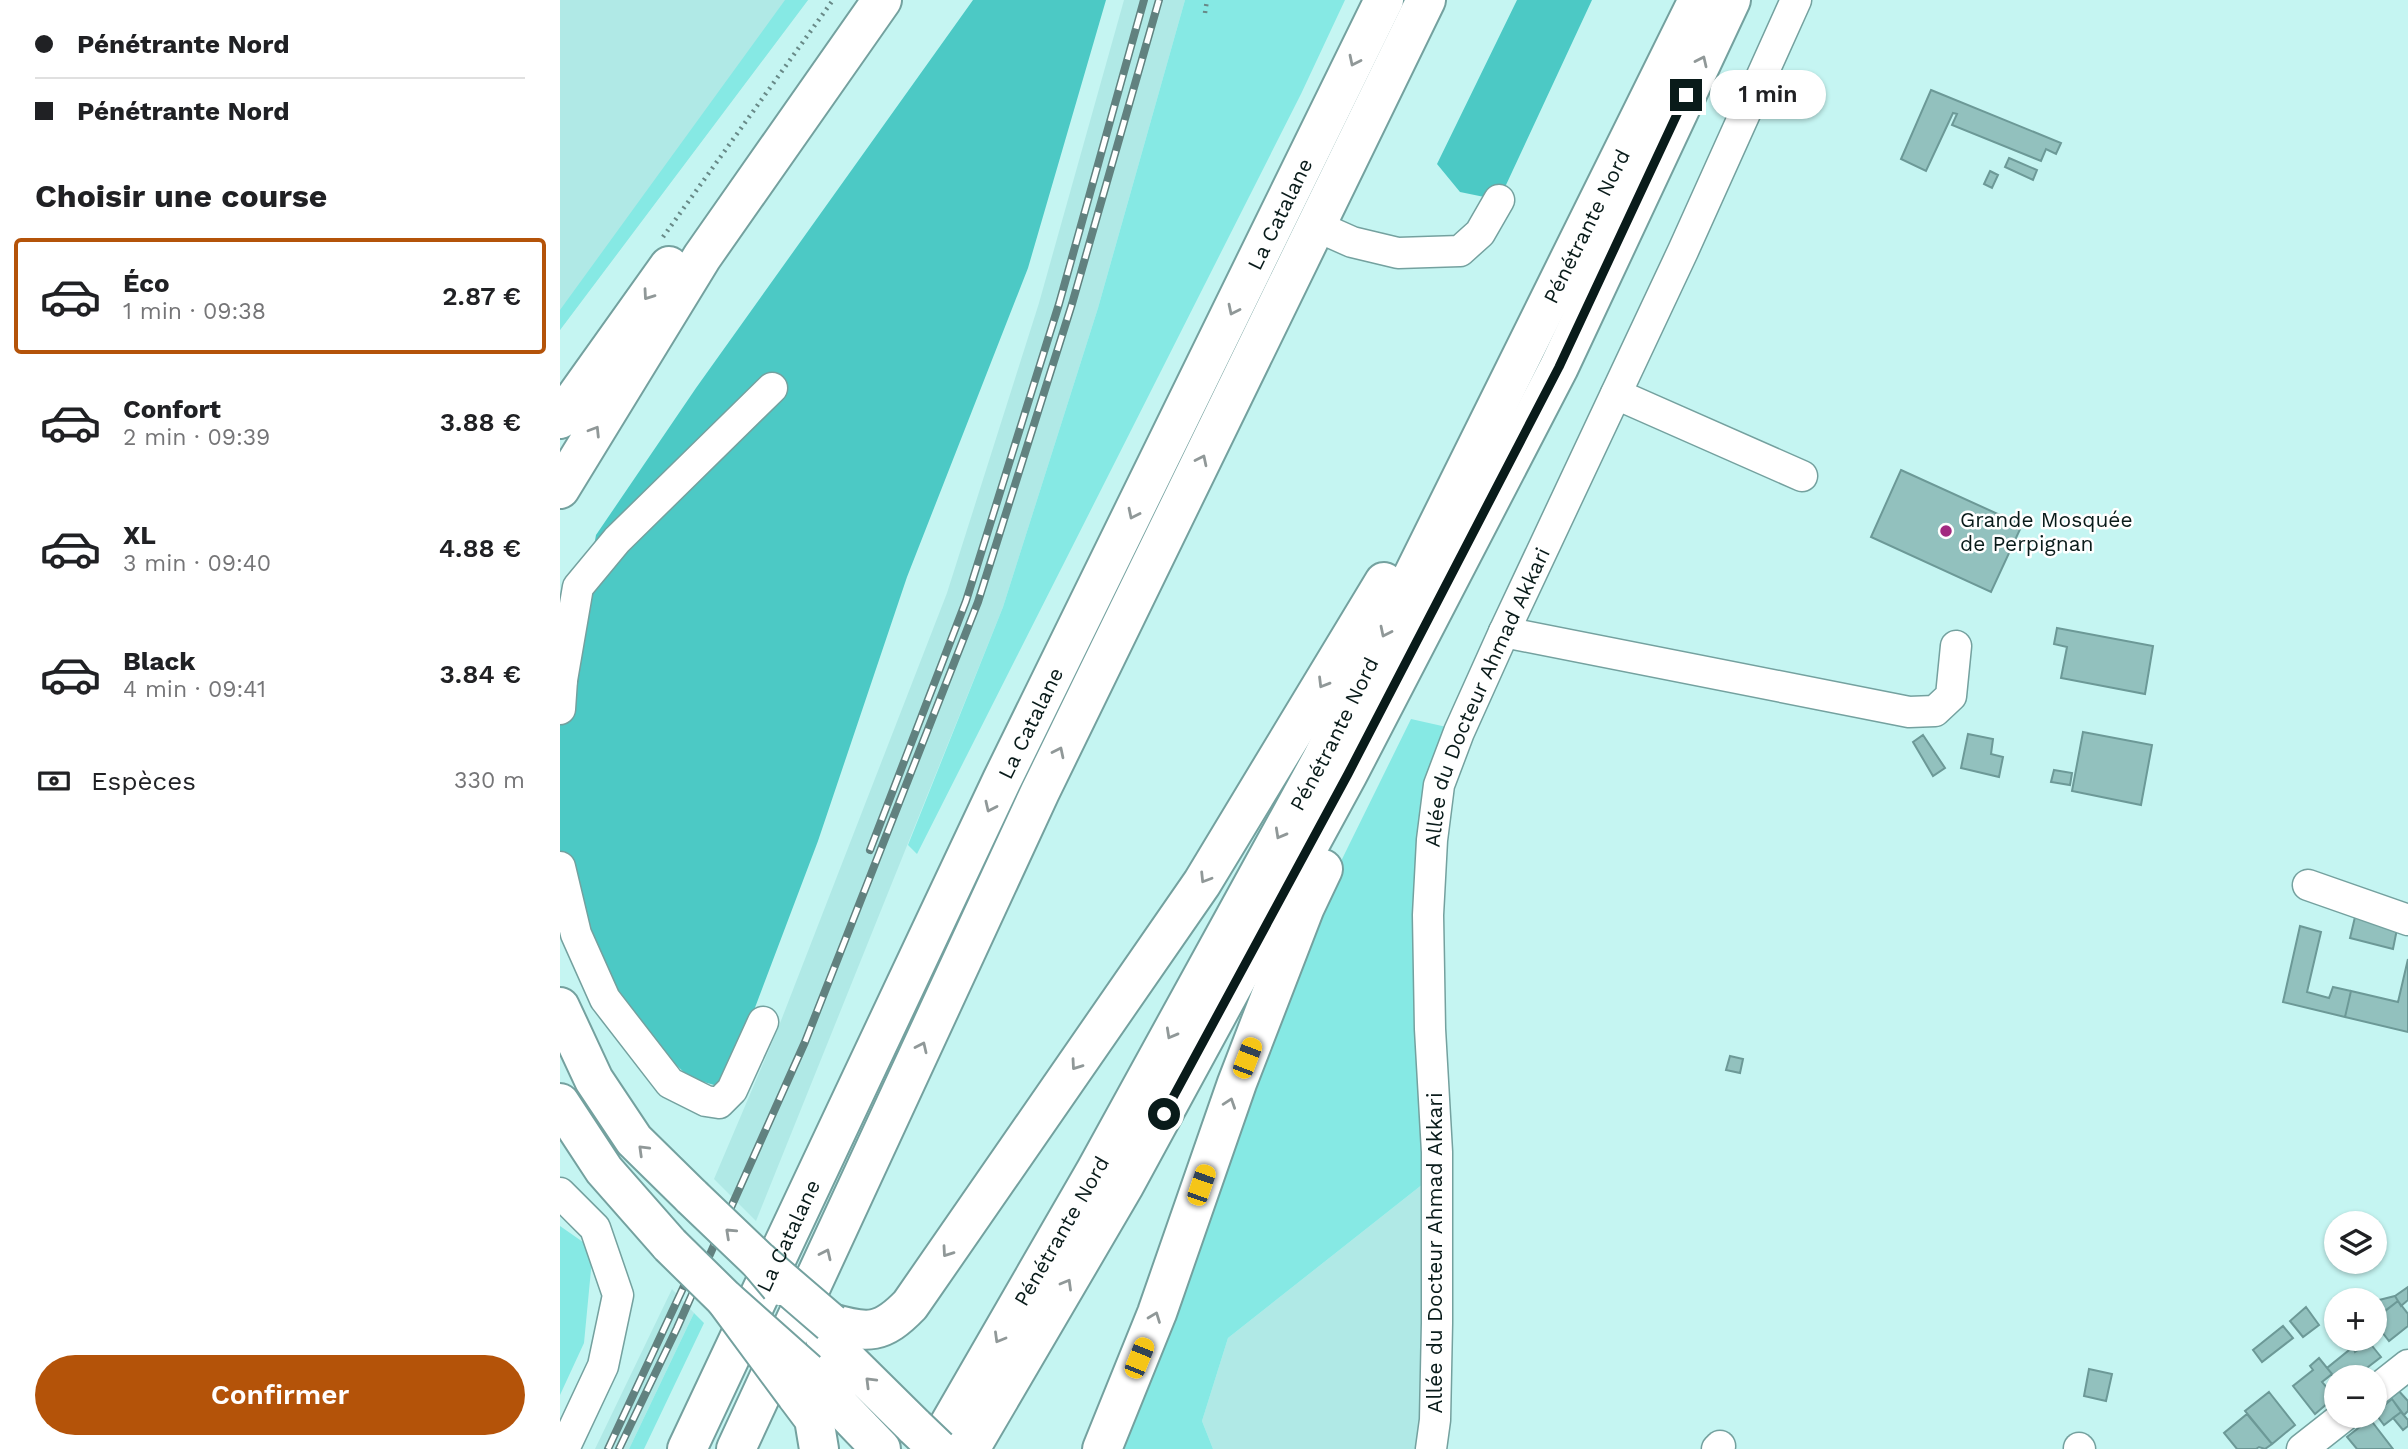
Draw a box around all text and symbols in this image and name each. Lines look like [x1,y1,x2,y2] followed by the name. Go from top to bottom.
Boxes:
[77,29,289,59] text: Pénétrante Nord
[1348,54,1362,66] one-way arrow
[1694,56,1708,68] one-way arrow
[1710,70,1826,119] callout: 1 min
[1670,79,1702,111] route end
[1738,81,1798,108] text: 1 min
[77,96,289,126] text: Pénétrante Nord
[1537,145,1635,307] street label: Pénétrante Nord
[1241,154,1317,274] street label: La Catalane
[35,177,327,215] text: Choisir une course
[39,265,102,328] icon: car
[123,268,170,298] text: Éco
[442,281,521,311] text: 2.87 €
[644,287,657,300] one-way arrow
[123,298,266,325] text: 1 min · 09:38
[1227,303,1241,315] one-way arrow
[39,391,102,454] icon: car
[123,394,221,424] text: Confort
[440,407,521,437] text: 3.88 €
[123,424,270,451] text: 2 min · 09:39
[586,425,599,438] one-way arrow
[1193,455,1207,467] one-way arrow
[1127,507,1141,519] one-way arrow
[1960,507,2133,556] place label: Grande Mosquée de Perpignan
[39,517,102,580] icon: car
[123,520,156,550] text: XL
[1938,523,1954,539] marker: Grande Mosquée de Perpignan
[439,533,521,563] text: 4.88 €
[1419,543,1555,848] street label: Allée du Docteur Ahmad Akkari
[123,550,271,577] text: 3 min · 09:40
[1379,625,1393,637] one-way arrow
[39,643,102,706] icon: car
[123,646,195,676] text: Black
[1284,653,1383,815] street label: Pénétrante Nord
[440,659,521,689] text: 3.84 €
[992,663,1068,783] street label: La Catalane
[123,676,266,703] text: 4 min · 09:41
[1318,676,1331,689] one-way arrow
[1051,747,1065,759] one-way arrow
[35,762,73,800] icon: cash
[91,766,196,796] text: Espèces
[454,767,525,794] text: 330 m
[984,799,998,812] one-way arrow
[1275,827,1288,839] one-way arrow
[1201,870,1214,883] one-way arrow
[1166,1026,1179,1039] one-way arrow
[1230,1035,1265,1081] car
[914,1042,928,1054] one-way arrow
[1072,1057,1084,1070] one-way arrow
[1422,1093,1447,1413] street label: Allée du Docteur Ahmad Akkari
[1222,1097,1236,1109] one-way arrow
[1148,1098,1180,1130] route start
[638,1145,651,1158] one-way arrow
[1008,1151,1114,1310] street label: Pénétrante Nord
[1185,1162,1218,1208] car
[750,1175,825,1296] street label: La Catalane
[2324,1211,2387,1428] map controls
[2324,1211,2387,1274] button: layers
[725,1228,738,1241] one-way arrow
[942,1245,955,1258] one-way arrow
[818,1249,832,1261] one-way arrow
[1058,1279,1071,1292] one-way arrow
[2324,1288,2387,1351] button: +
[1146,1312,1160,1324] one-way arrow
[994,1331,1007,1344] one-way arrow
[1122,1335,1157,1381] car
[35,1355,525,1435] button: Confirmer
[2324,1365,2387,1428] button: −
[865,1378,878,1391] one-way arrow

